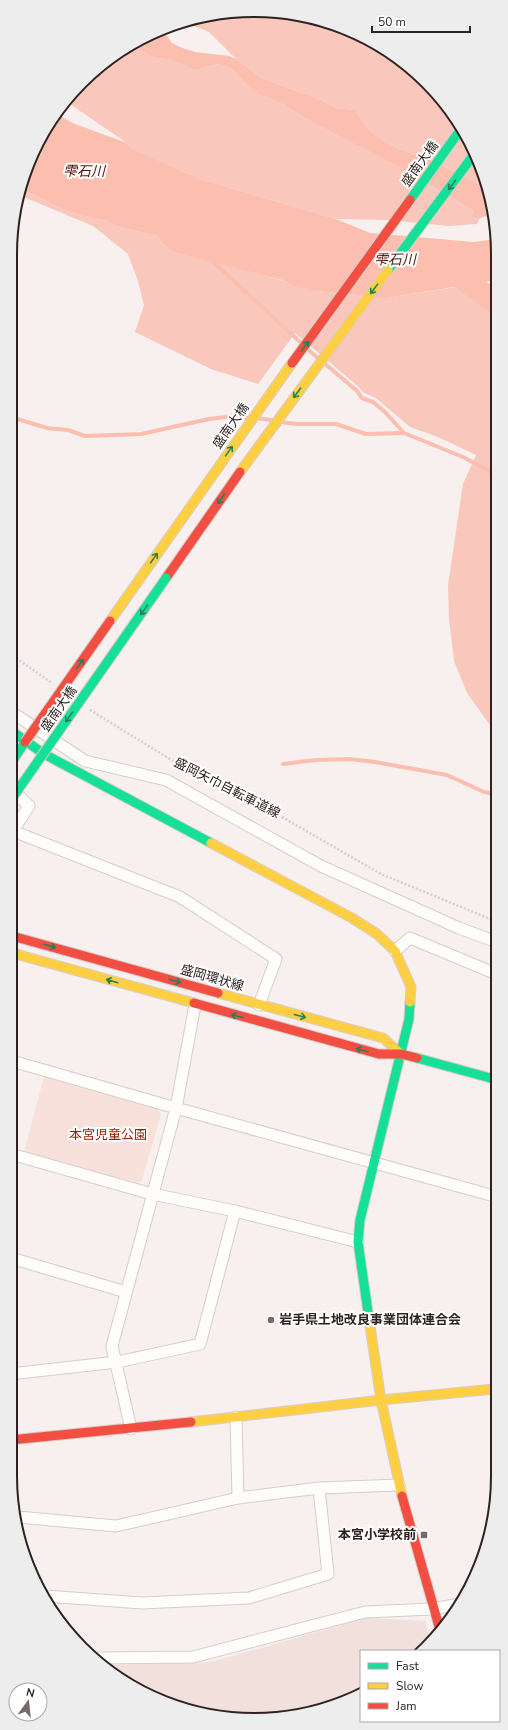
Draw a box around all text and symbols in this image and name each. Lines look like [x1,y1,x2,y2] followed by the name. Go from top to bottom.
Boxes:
[372,8,470,34] scale bar
[378,14,406,30] text: 50 m
[397,138,443,190] street label: 盛南大橋
[63,162,107,181] water label: 雫石川
[448,179,456,190] one-way arrow
[374,250,418,270] water label: 雫石川
[370,283,378,294] one-way arrow
[301,340,309,351] one-way arrow
[293,388,301,399] one-way arrow
[209,400,253,452] street label: 盛南大橋
[225,446,233,457] one-way arrow
[217,493,225,504] one-way arrow
[150,552,158,563] one-way arrow
[140,605,148,616] one-way arrow
[76,659,84,670] one-way arrow
[37,683,81,735] street label: 盛南大橋
[65,711,73,722] one-way arrow
[171,753,283,823] street label: 盛岡矢巾自転車道線
[43,943,56,950] one-way arrow
[178,960,246,996] street label: 盛岡環状線
[105,977,118,984] one-way arrow
[168,978,181,985] one-way arrow
[231,1012,244,1019] one-way arrow
[293,1013,306,1020] one-way arrow
[356,1045,369,1053] one-way arrow
[69,1126,147,1144] park label: 本宮児童公園
[279,1311,461,1329] place label: 岩手県土地改良事業団体連合会
[266,1315,276,1325] marker: 岩手県土地改良事業団体連合会
[338,1526,416,1544] place label: 本宮小学校前
[419,1530,429,1540] marker: 本宮小学校前
[360,1650,500,1722] legend
[396,1658,419,1674] text: Fast
[396,1678,424,1694] text: Slow
[8,1682,48,1722] north arrow
[25,1685,36,1701] text: N
[395,1698,417,1714] text: Jam

